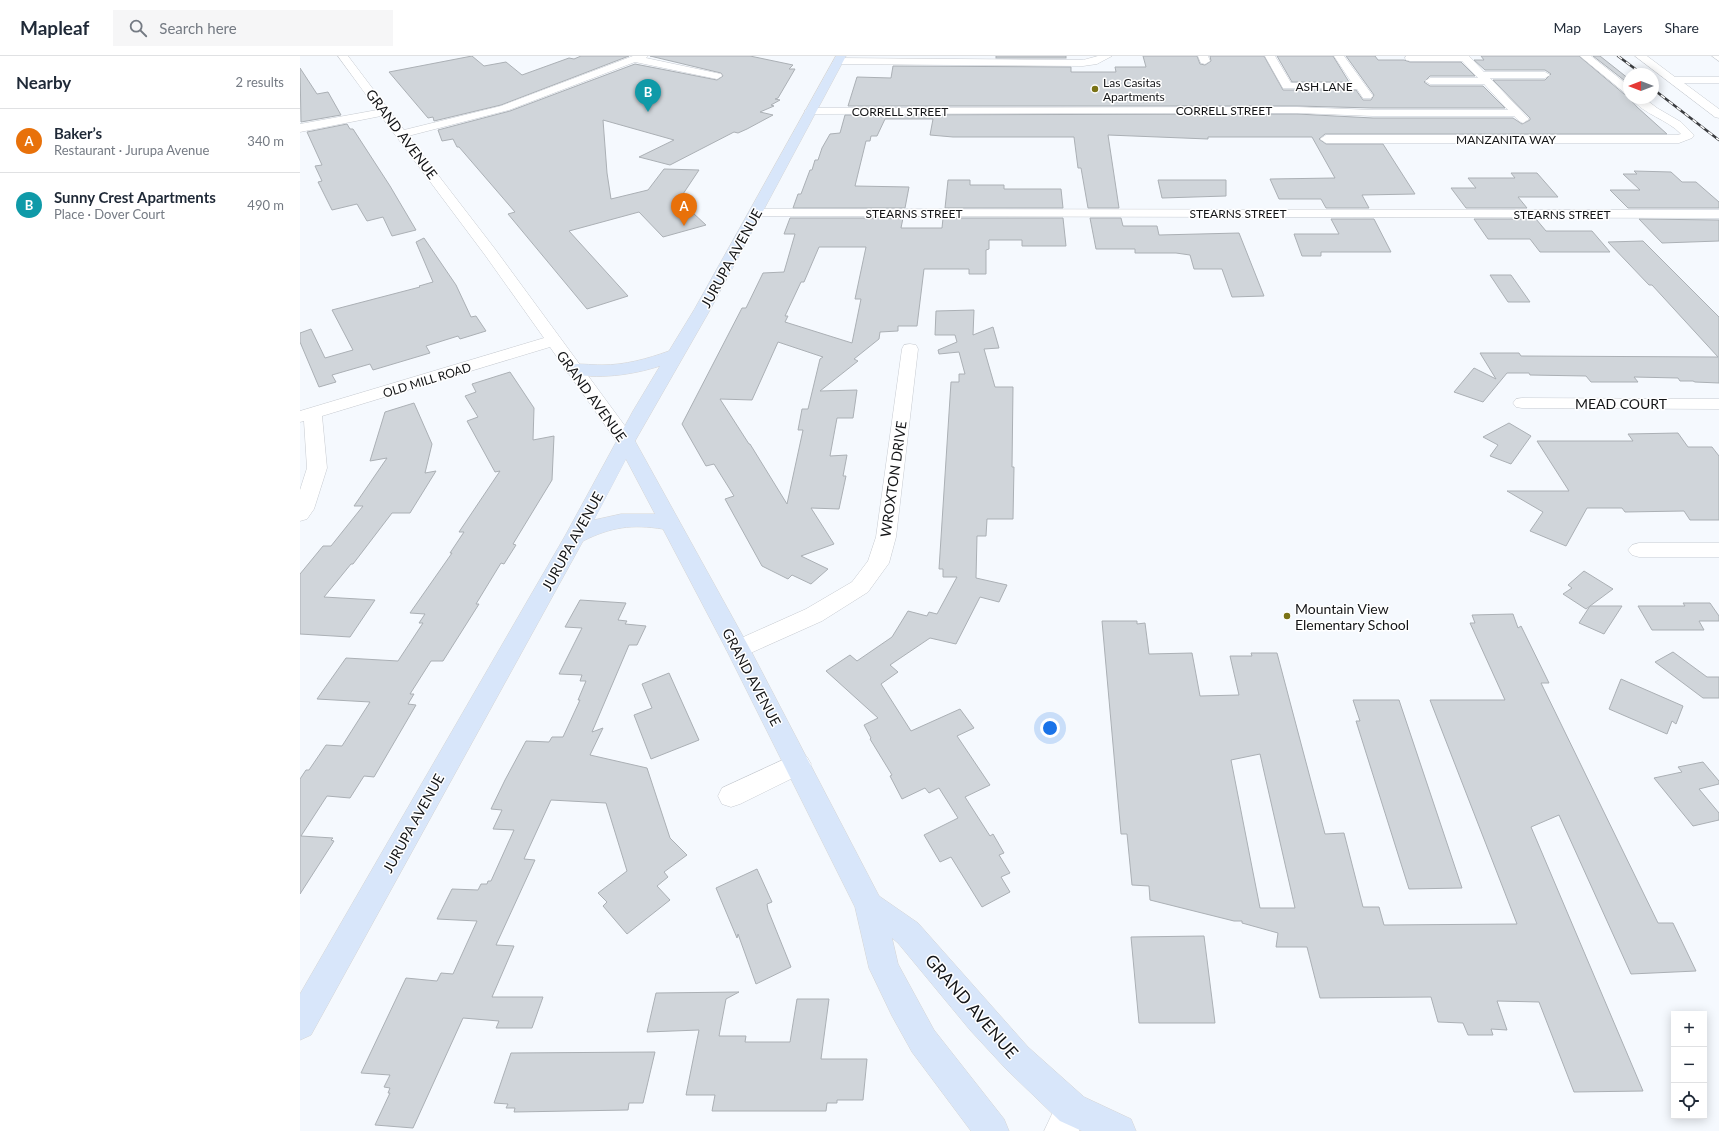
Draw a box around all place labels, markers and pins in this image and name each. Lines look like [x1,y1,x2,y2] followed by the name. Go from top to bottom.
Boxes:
[1103,75,1165,104] place label: Las Casitas Apartments
[635,79,661,112] pin: B
[1090,84,1100,94] marker: Las Casitas Apartments
[671,193,697,226] pin: A
[1295,600,1409,633] place label: Mountain View Elementary School
[1282,611,1292,621] marker: Mountain View Elementary School

